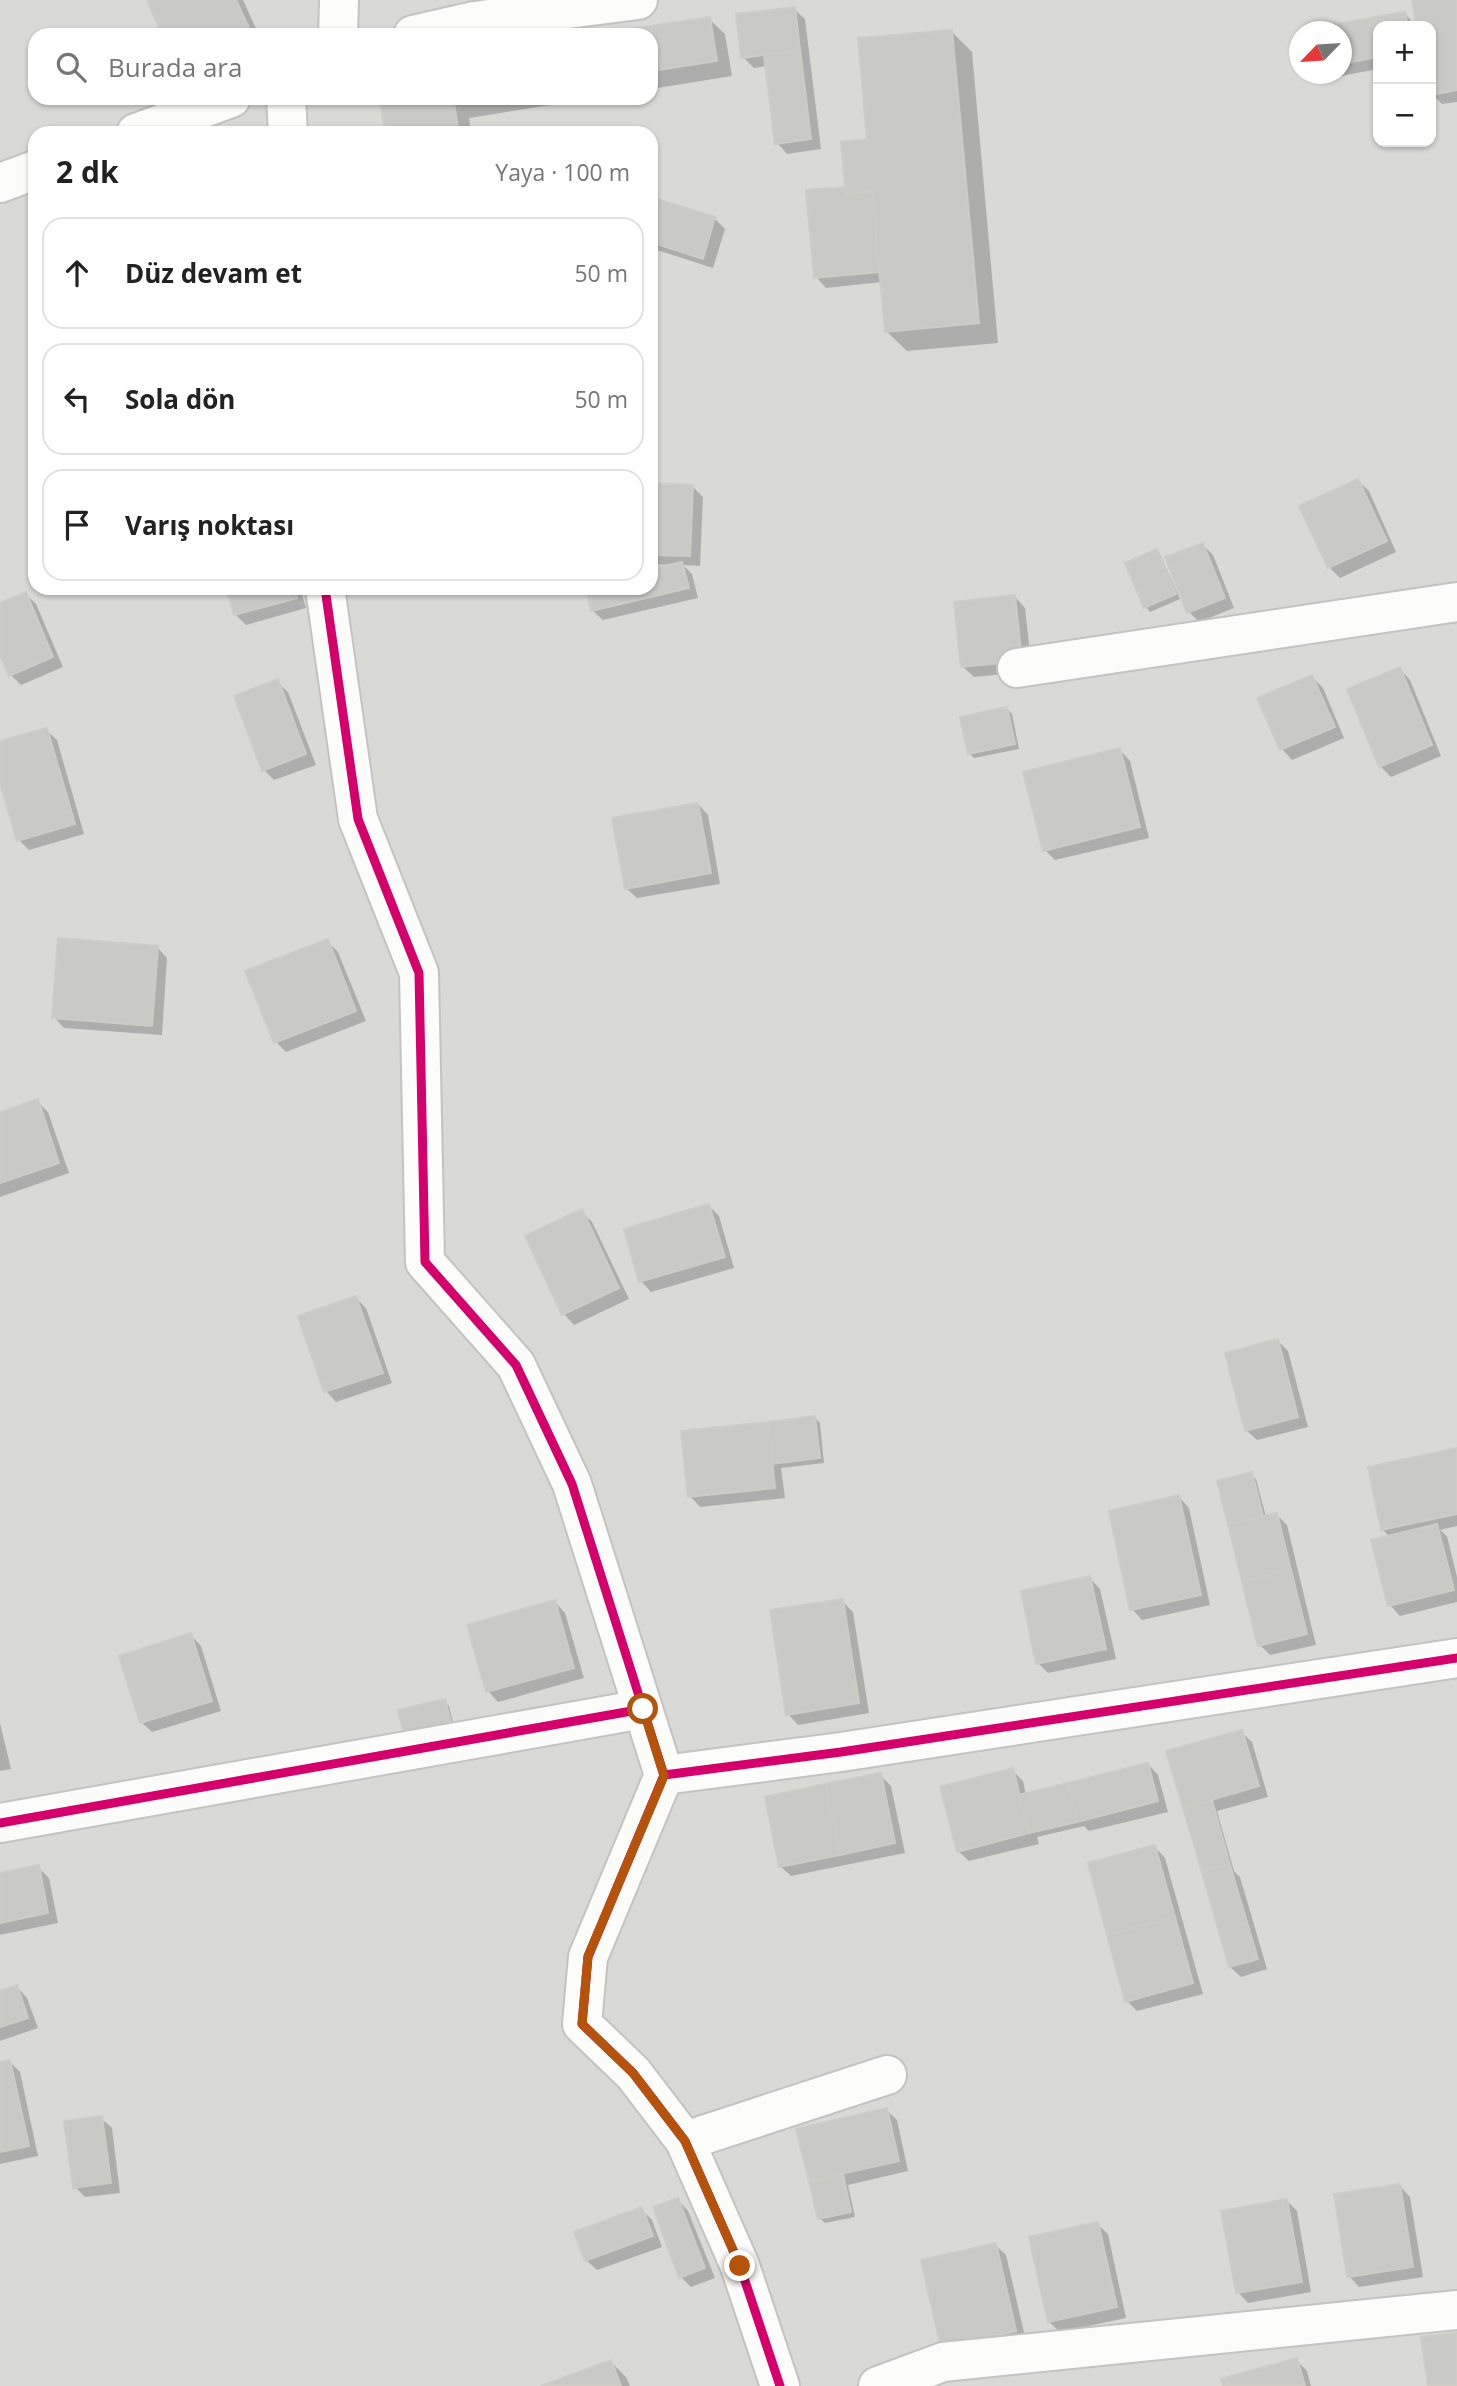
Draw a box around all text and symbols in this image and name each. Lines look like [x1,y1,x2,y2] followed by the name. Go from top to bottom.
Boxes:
[1289,21,1352,84] north arrow
[1373,21,1436,147] map controls
[1373,21,1436,84] button: +
[28,28,658,105] search box
[52,48,90,86] icon: search
[108,49,242,85] text: Burada ara
[1373,84,1436,147] button: −
[56,151,119,192] text: 2 dk
[495,156,630,188] text: Yaya · 100 m
[58,254,96,292] icon: ahead
[125,255,302,291] text: Düz devam et
[574,257,628,289] text: 50 m
[58,380,96,418] icon: left
[125,381,235,417] text: Sola dön
[574,383,628,415] text: 50 m
[58,506,96,544] icon: arrive
[125,507,294,543] text: Varış noktası
[627,1693,658,1724] route start
[724,2250,755,2281] route end

